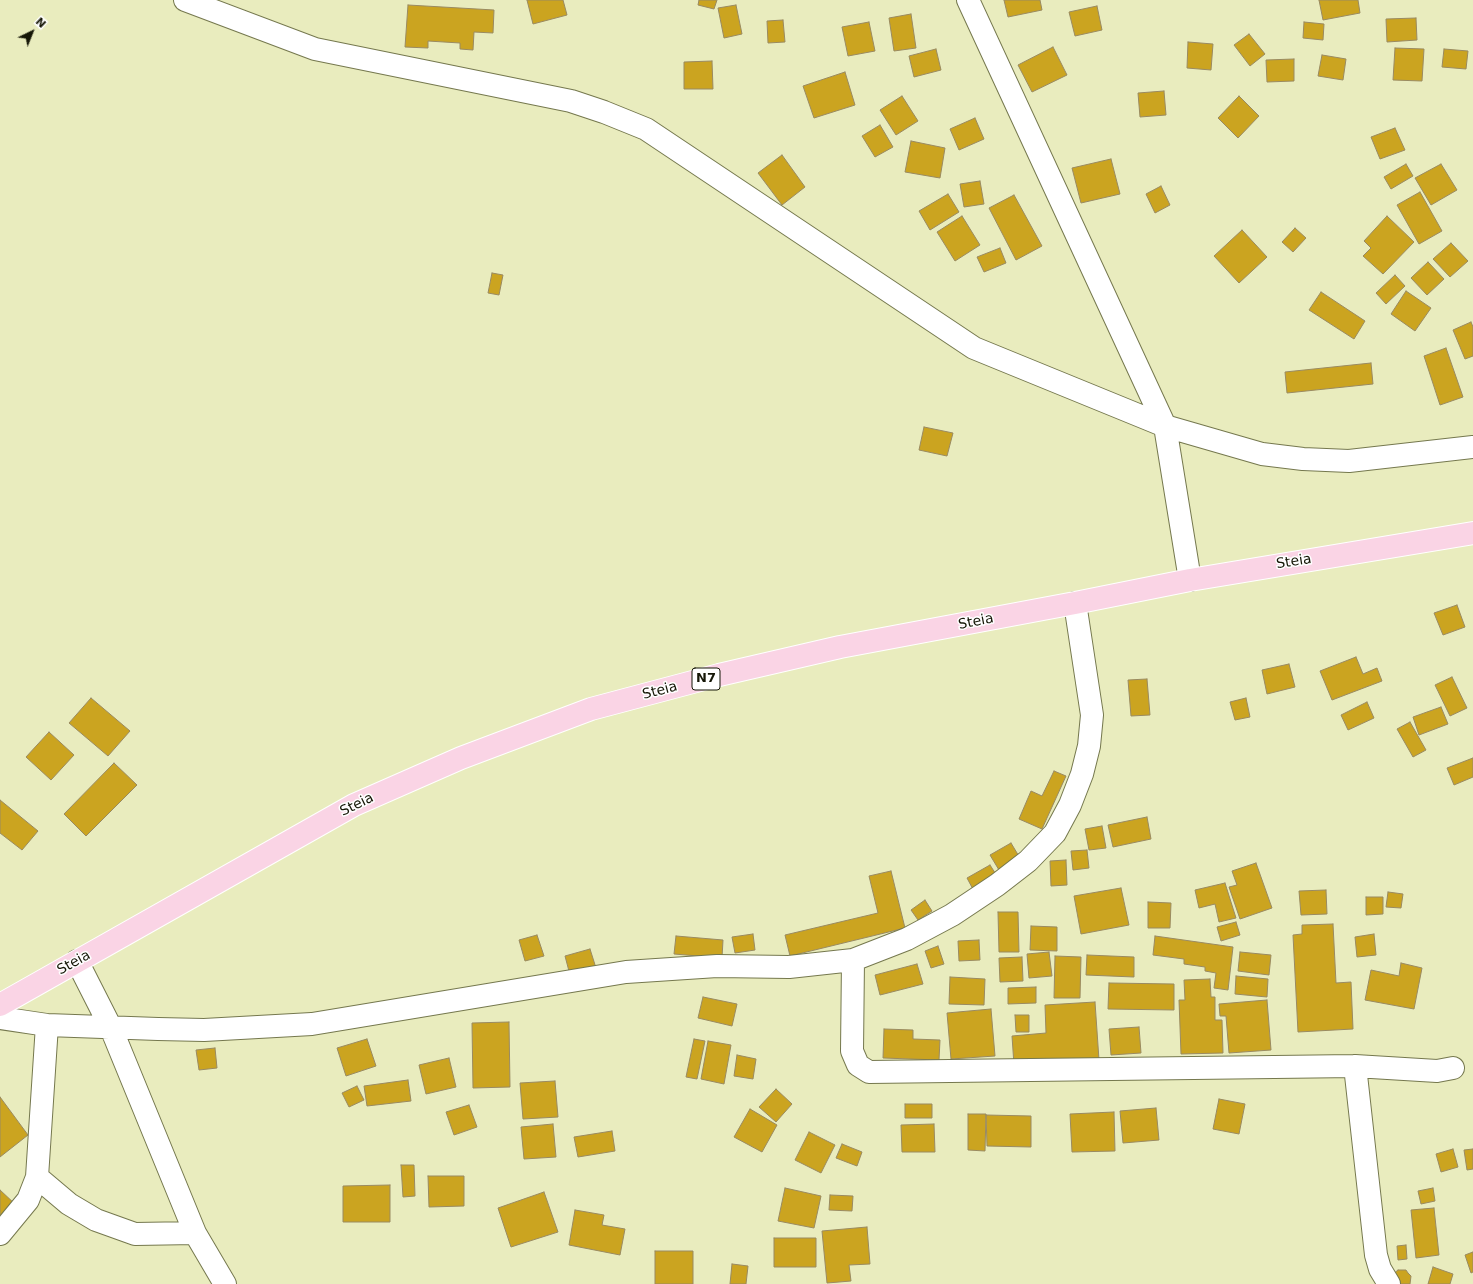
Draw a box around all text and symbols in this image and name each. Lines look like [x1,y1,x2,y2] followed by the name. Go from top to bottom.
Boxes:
[12,12,52,52] north arrow
[33,15,48,31] text: N
[1275,551,1313,573] street label: Steia
[957,610,995,634] street label: Steia
[692,668,720,690] road number: N7
[641,678,679,704] street label: Steia
[337,790,377,820] street label: Steia
[54,947,94,979] street label: Steia

